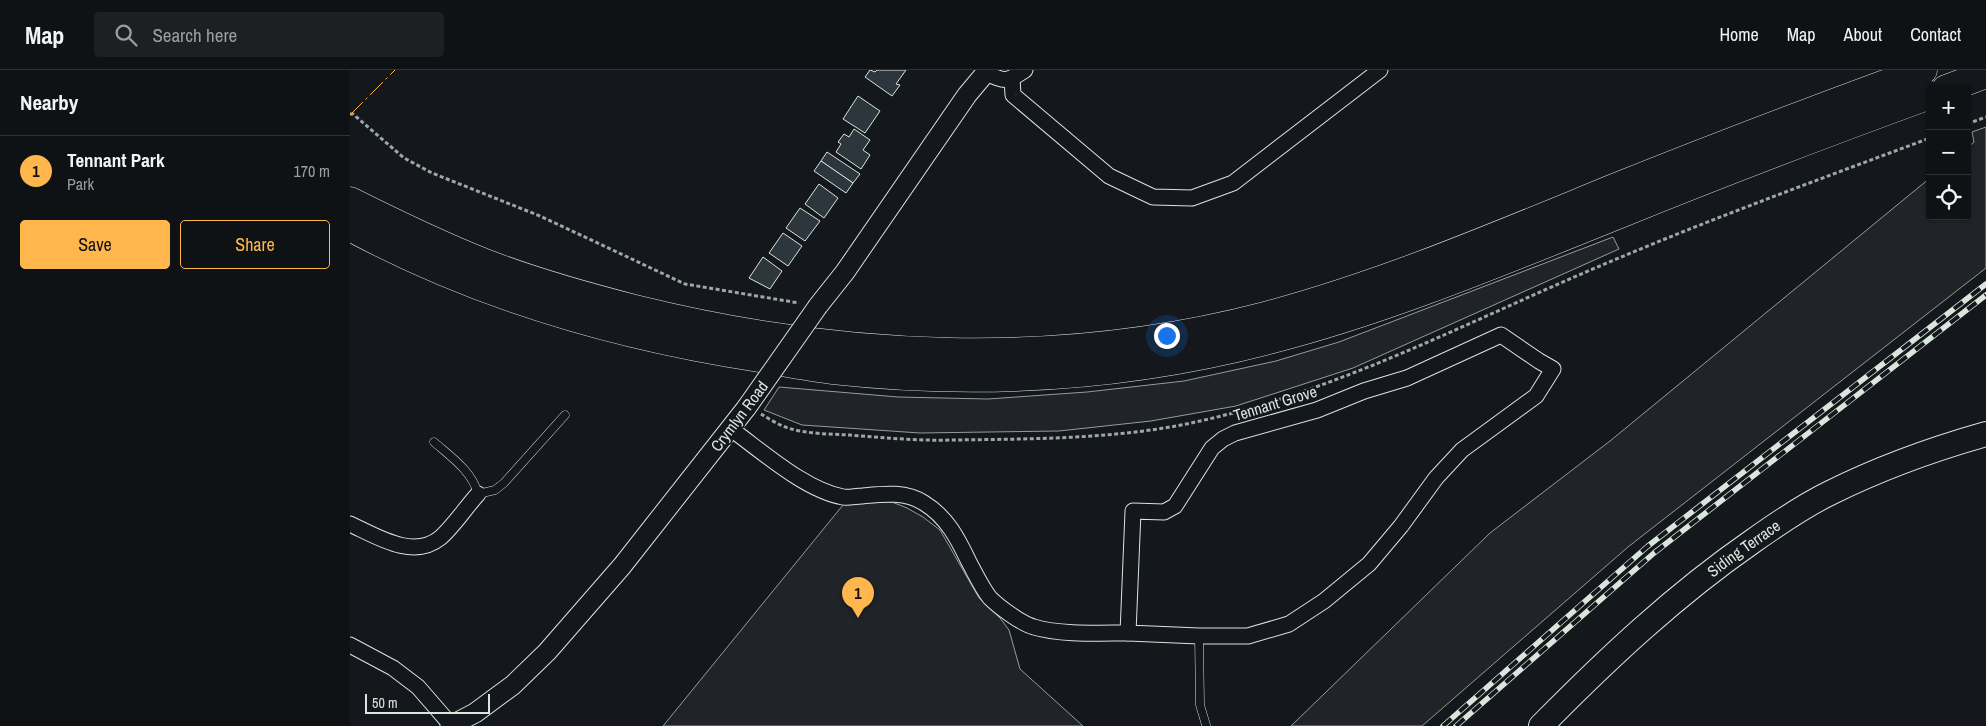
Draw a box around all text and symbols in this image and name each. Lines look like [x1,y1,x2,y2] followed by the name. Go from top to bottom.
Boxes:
[94,12,444,57] search box
[25,19,64,51] text: Map
[112,21,140,49] icon: search
[152,22,237,48] text: Search here
[1719,22,1759,47] text: Home
[1787,22,1816,47] text: Map
[1844,22,1882,47] text: About
[1910,22,1961,47] text: Contact
[1926,85,1971,220] map controls
[1926,85,1971,130] button: +
[20,88,78,117] text: Nearby
[1926,130,1971,175] button: −
[67,147,165,173] text: Tennant Park
[32,160,40,182] text: 1
[294,160,330,182] text: 170 m
[67,173,94,195] text: Park
[1926,175,1971,220] button: locate
[20,220,170,269] button: Save
[180,220,330,269] button: Share
[1154,323,1180,349] your location
[705,376,773,456] street label: Crymlyn Road
[1231,380,1319,426] street label: Tennant Grove
[1702,514,1784,582] street label: Siding Terrace
[842,577,874,618] pin: 1
[365,691,490,714] scale bar
[372,694,398,712] text: 50 m

